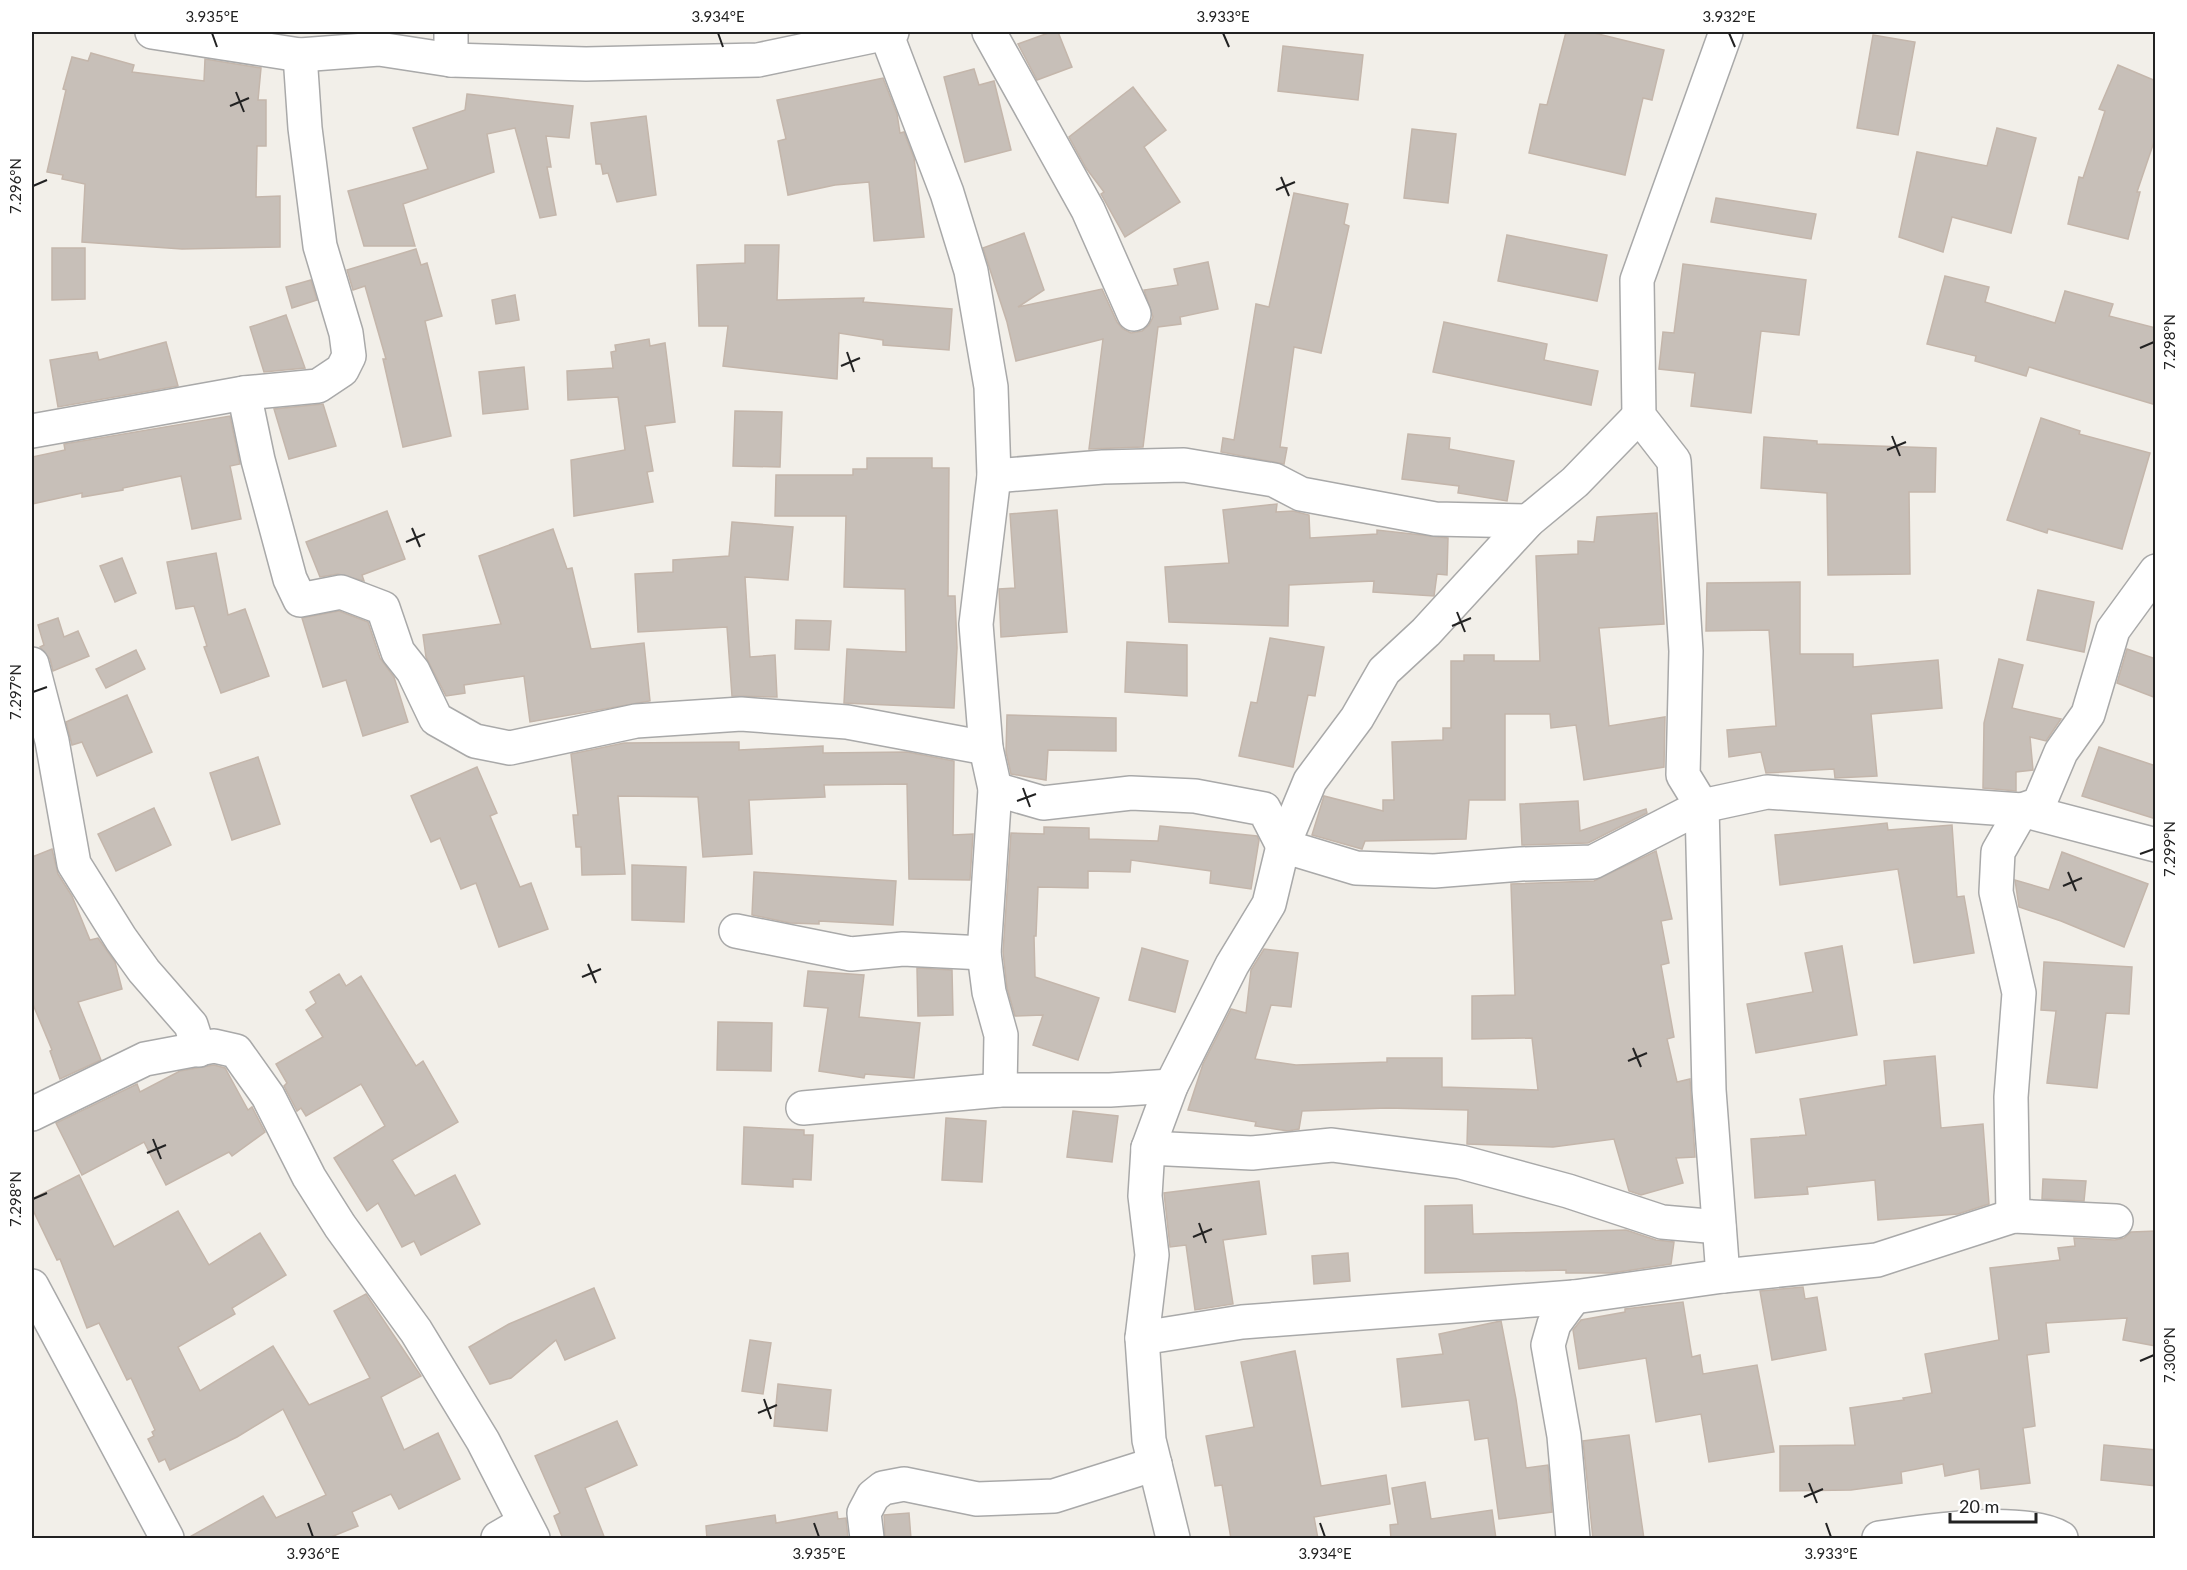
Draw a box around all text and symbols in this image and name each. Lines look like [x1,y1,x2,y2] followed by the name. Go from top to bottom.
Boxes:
[185,7,239,25] text: 3.935°E
[691,7,745,25] text: 3.934°E
[1196,7,1250,25] text: 3.933°E
[1702,7,1756,25] text: 3.932°E
[6,158,24,214] text: 7.296°N
[2160,314,2178,370] text: 7.298°N
[6,664,24,720] text: 7.297°N
[2160,821,2178,877] text: 7.299°N
[6,1171,24,1227] text: 7.298°N
[2160,1327,2178,1383] text: 7.300°N
[1950,1486,2036,1524] scale bar
[1959,1495,1999,1517] text: 20 m
[286,1544,340,1562] text: 3.936°E
[792,1544,846,1562] text: 3.935°E
[1298,1544,1352,1562] text: 3.934°E
[1804,1544,1858,1562] text: 3.933°E

